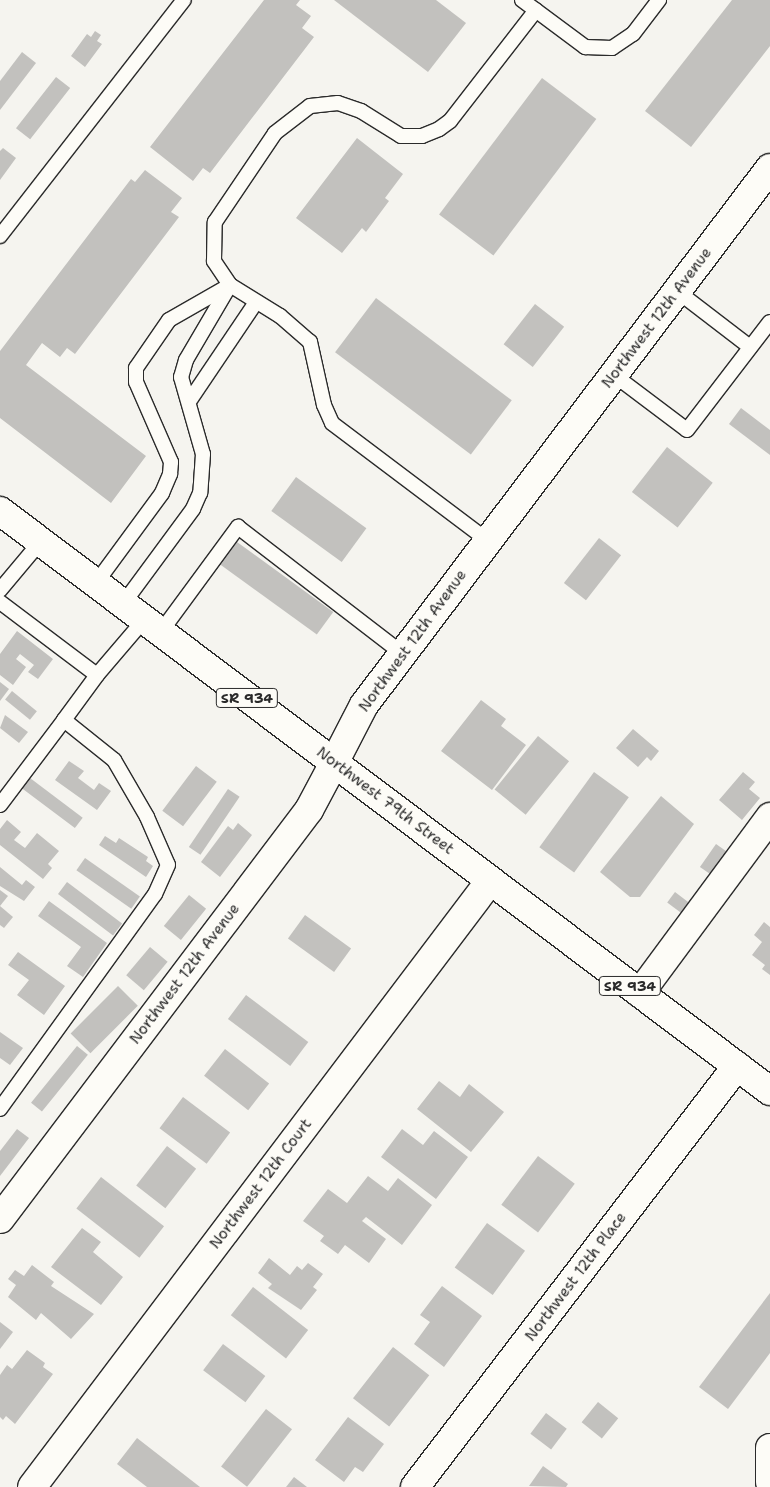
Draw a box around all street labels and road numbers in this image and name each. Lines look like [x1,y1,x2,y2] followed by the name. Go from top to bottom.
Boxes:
[598,244,716,392] street label: Northwest 12th Avenue
[355,566,471,716] street label: Northwest 12th Avenue
[216,686,278,710] road number: SR 934
[313,743,457,859] street label: Northwest 79th Street
[126,900,244,1048] street label: Northwest 12th Avenue
[599,974,661,998] road number: SR 934
[206,1115,316,1253] street label: Northwest 12th Court
[522,1209,630,1345] street label: Northwest 12th Place

